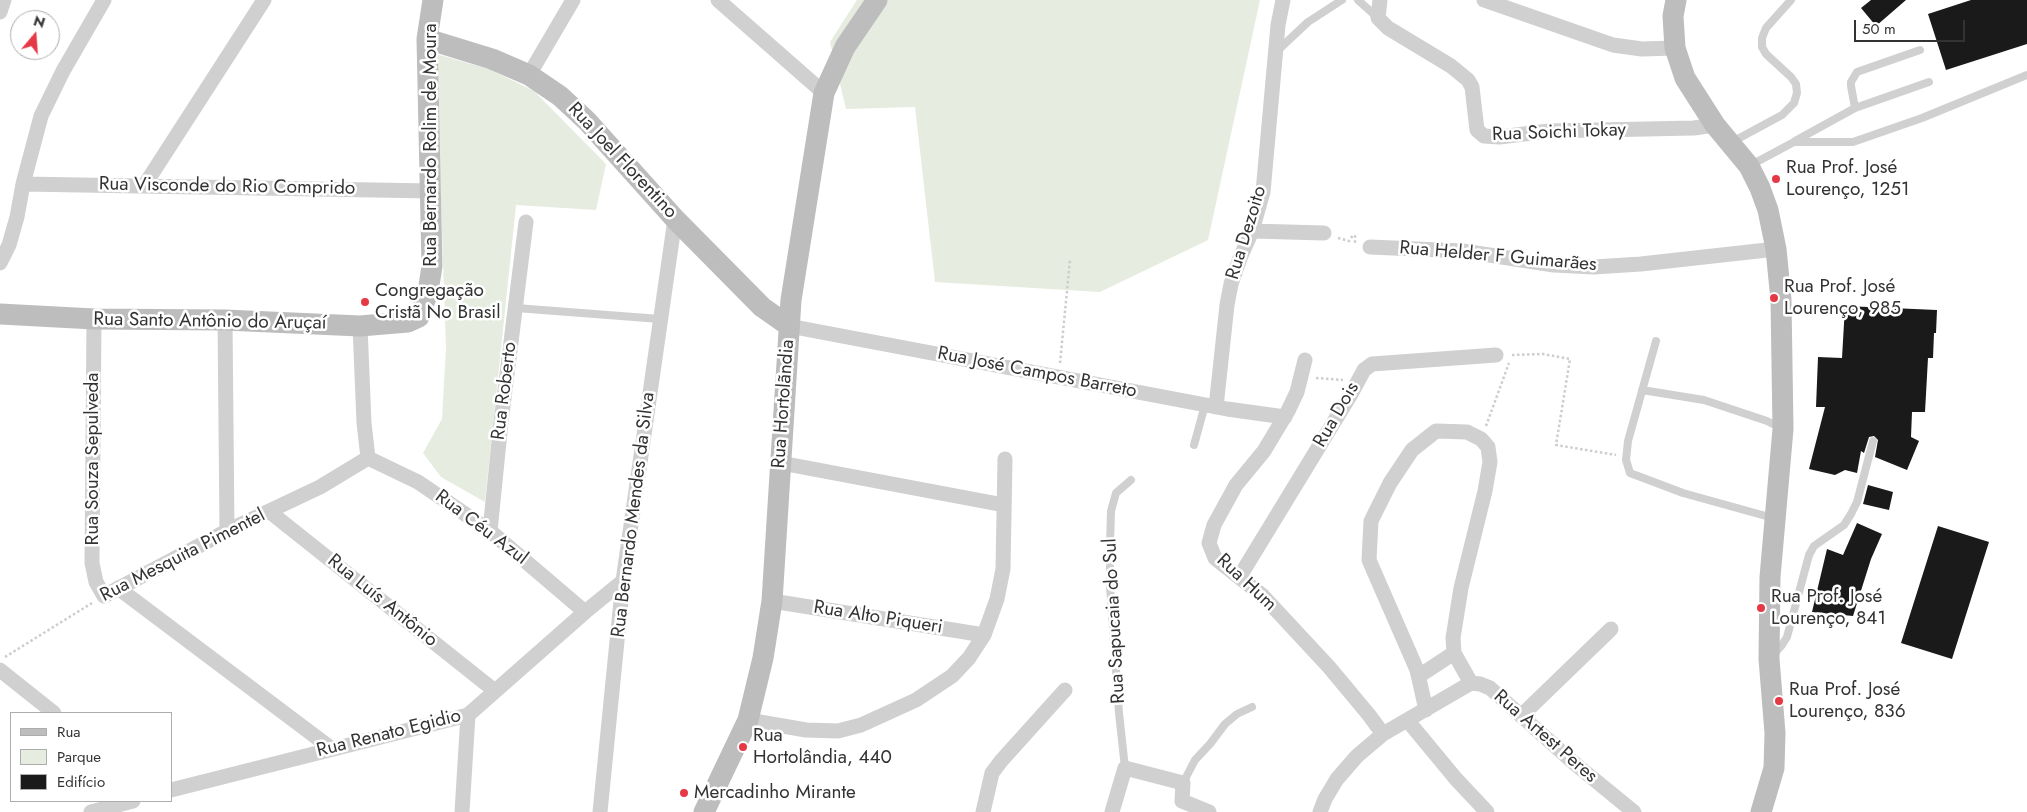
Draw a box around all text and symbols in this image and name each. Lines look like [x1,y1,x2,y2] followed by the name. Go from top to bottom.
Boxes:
[10,10,60,60] north arrow
[31,10,48,33] text: N
[1857,10,1968,42] scale bar
[1862,18,1896,40] text: 50 m
[420,23,442,267] street label: Rua Bernardo Rolim de Moura
[562,98,682,224] street label: Rua Joel Florentino
[1492,119,1626,147] street label: Rua Soichi Tokay
[1786,157,1910,201] place label: Rua Prof. José Lourenço, 1251
[99,173,355,201] street label: Rua Visconde do Rio Comprido
[1770,173,1782,185] marker: Rua Prof. José Lourenço, 1251
[1222,183,1272,283] street label: Rua Dezoito
[1398,237,1598,277] street label: Rua Helder F Guimarães
[1784,276,1901,320] place label: Rua Prof. José Lourenço, 985
[375,280,501,324] place label: Congregação Cristã No Brasil
[1768,292,1780,304] marker: Rua Prof. José Lourenço, 985
[359,296,371,308] marker: Congregação Cristã No Brasil
[93,309,327,335] street label: Rua Santo Antônio do Aruçaí
[768,339,800,469] street label: Rua Hortolãndia
[488,341,522,441] street label: Rua Roberto
[936,343,1138,403] street label: Rua José Campos Barreto
[82,373,104,545] street label: Rua Souza Sepulveda
[1309,378,1365,452] street label: Rua Dois
[608,391,660,639] street label: Rua Bernardo Mendes da Silva
[430,486,532,570] street label: Rua Céu Azul
[97,505,269,607] street label: Rua Mesquita Pimentel
[1099,538,1131,704] street label: Rua Sapucaia do Sul
[1211,549,1281,617] street label: Rua Hum
[323,550,441,652] street label: Rua Luís Antônio
[1771,586,1886,630] place label: Rua Prof. José Lourenço, 841
[812,597,944,639] street label: Rua Alto Piqueri
[1755,602,1767,614] marker: Rua Prof. José Lourenço, 841
[1789,679,1906,723] place label: Rua Prof. José Lourenço, 836
[1488,686,1602,788] street label: Rua Artest Peres
[1773,695,1785,707] marker: Rua Prof. José Lourenço, 836
[314,705,464,763] street label: Rua Renato Egidio
[10,712,172,802] legend
[57,721,81,743] text: Rua
[753,725,892,769] place label: Rua Hortolândia, 440
[737,741,749,753] marker: Rua Hortolândia, 440
[57,746,101,768] text: Parque
[57,771,105,793] text: Edifício
[694,782,856,804] place label: Mercadinho Mirante
[678,787,690,799] marker: Mercadinho Mirante

